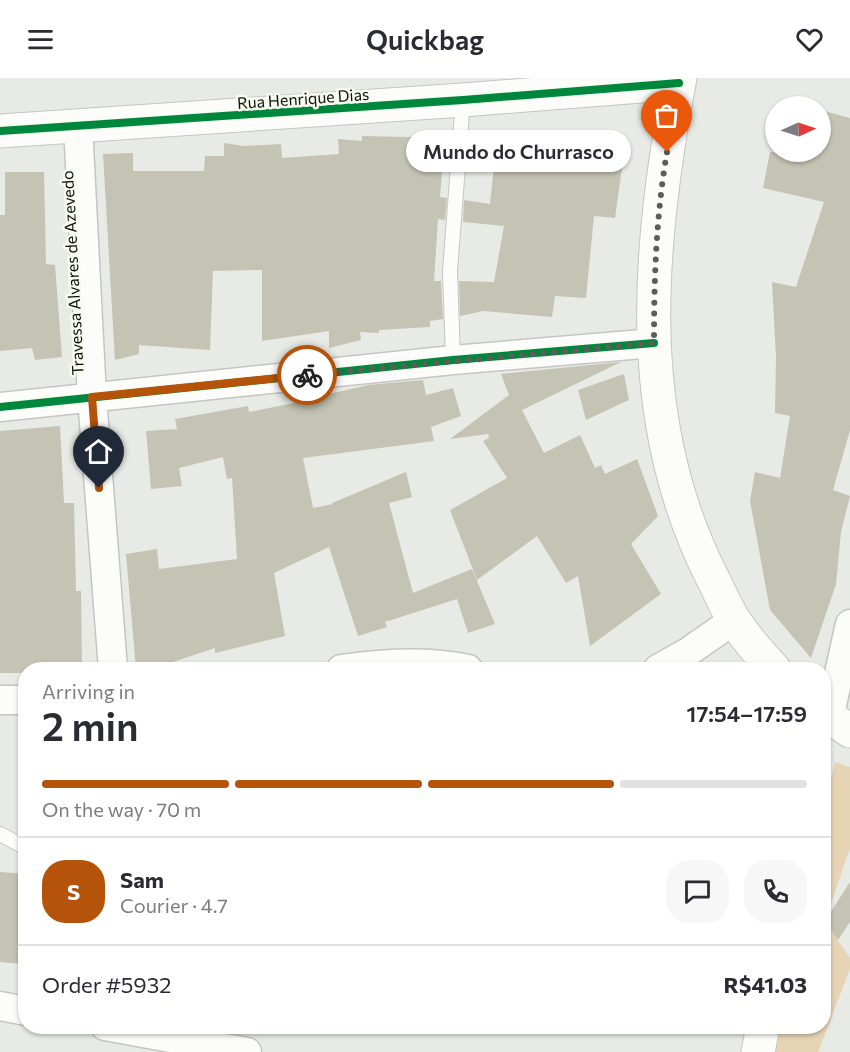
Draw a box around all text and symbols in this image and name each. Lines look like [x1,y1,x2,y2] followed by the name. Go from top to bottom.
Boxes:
[24,23,57,56] icon: menu
[366,23,484,56] text: Quickbag
[793,23,826,56] icon: heart
[236,84,370,112] street label: Rua Henrique Dias
[641,90,692,152] pin
[765,96,831,162] north arrow
[765,96,831,162] map controls
[650,99,683,132] icon: bag
[406,131,631,173] callout: Mundo do Churrasco
[423,139,614,163] text: Mundo do Churrasco
[57,170,87,376] street label: Travessa Alvares de Azevedo
[277,345,337,405] courier
[291,359,324,392] icon: bike
[73,426,124,488] pin
[82,435,115,468] icon: home
[42,679,135,703] text: Arriving in
[687,700,807,727] text: 17:54–17:59
[42,701,139,749] text: 2 min
[42,797,201,821] text: On the way · 70 m
[666,860,729,923] button: chat
[744,860,807,923] button: phone
[120,866,164,893] text: Sam
[67,878,80,905] text: S
[120,893,228,917] text: Courier · 4.7
[42,971,171,998] text: Order #5932
[724,971,807,998] text: R$41.03

